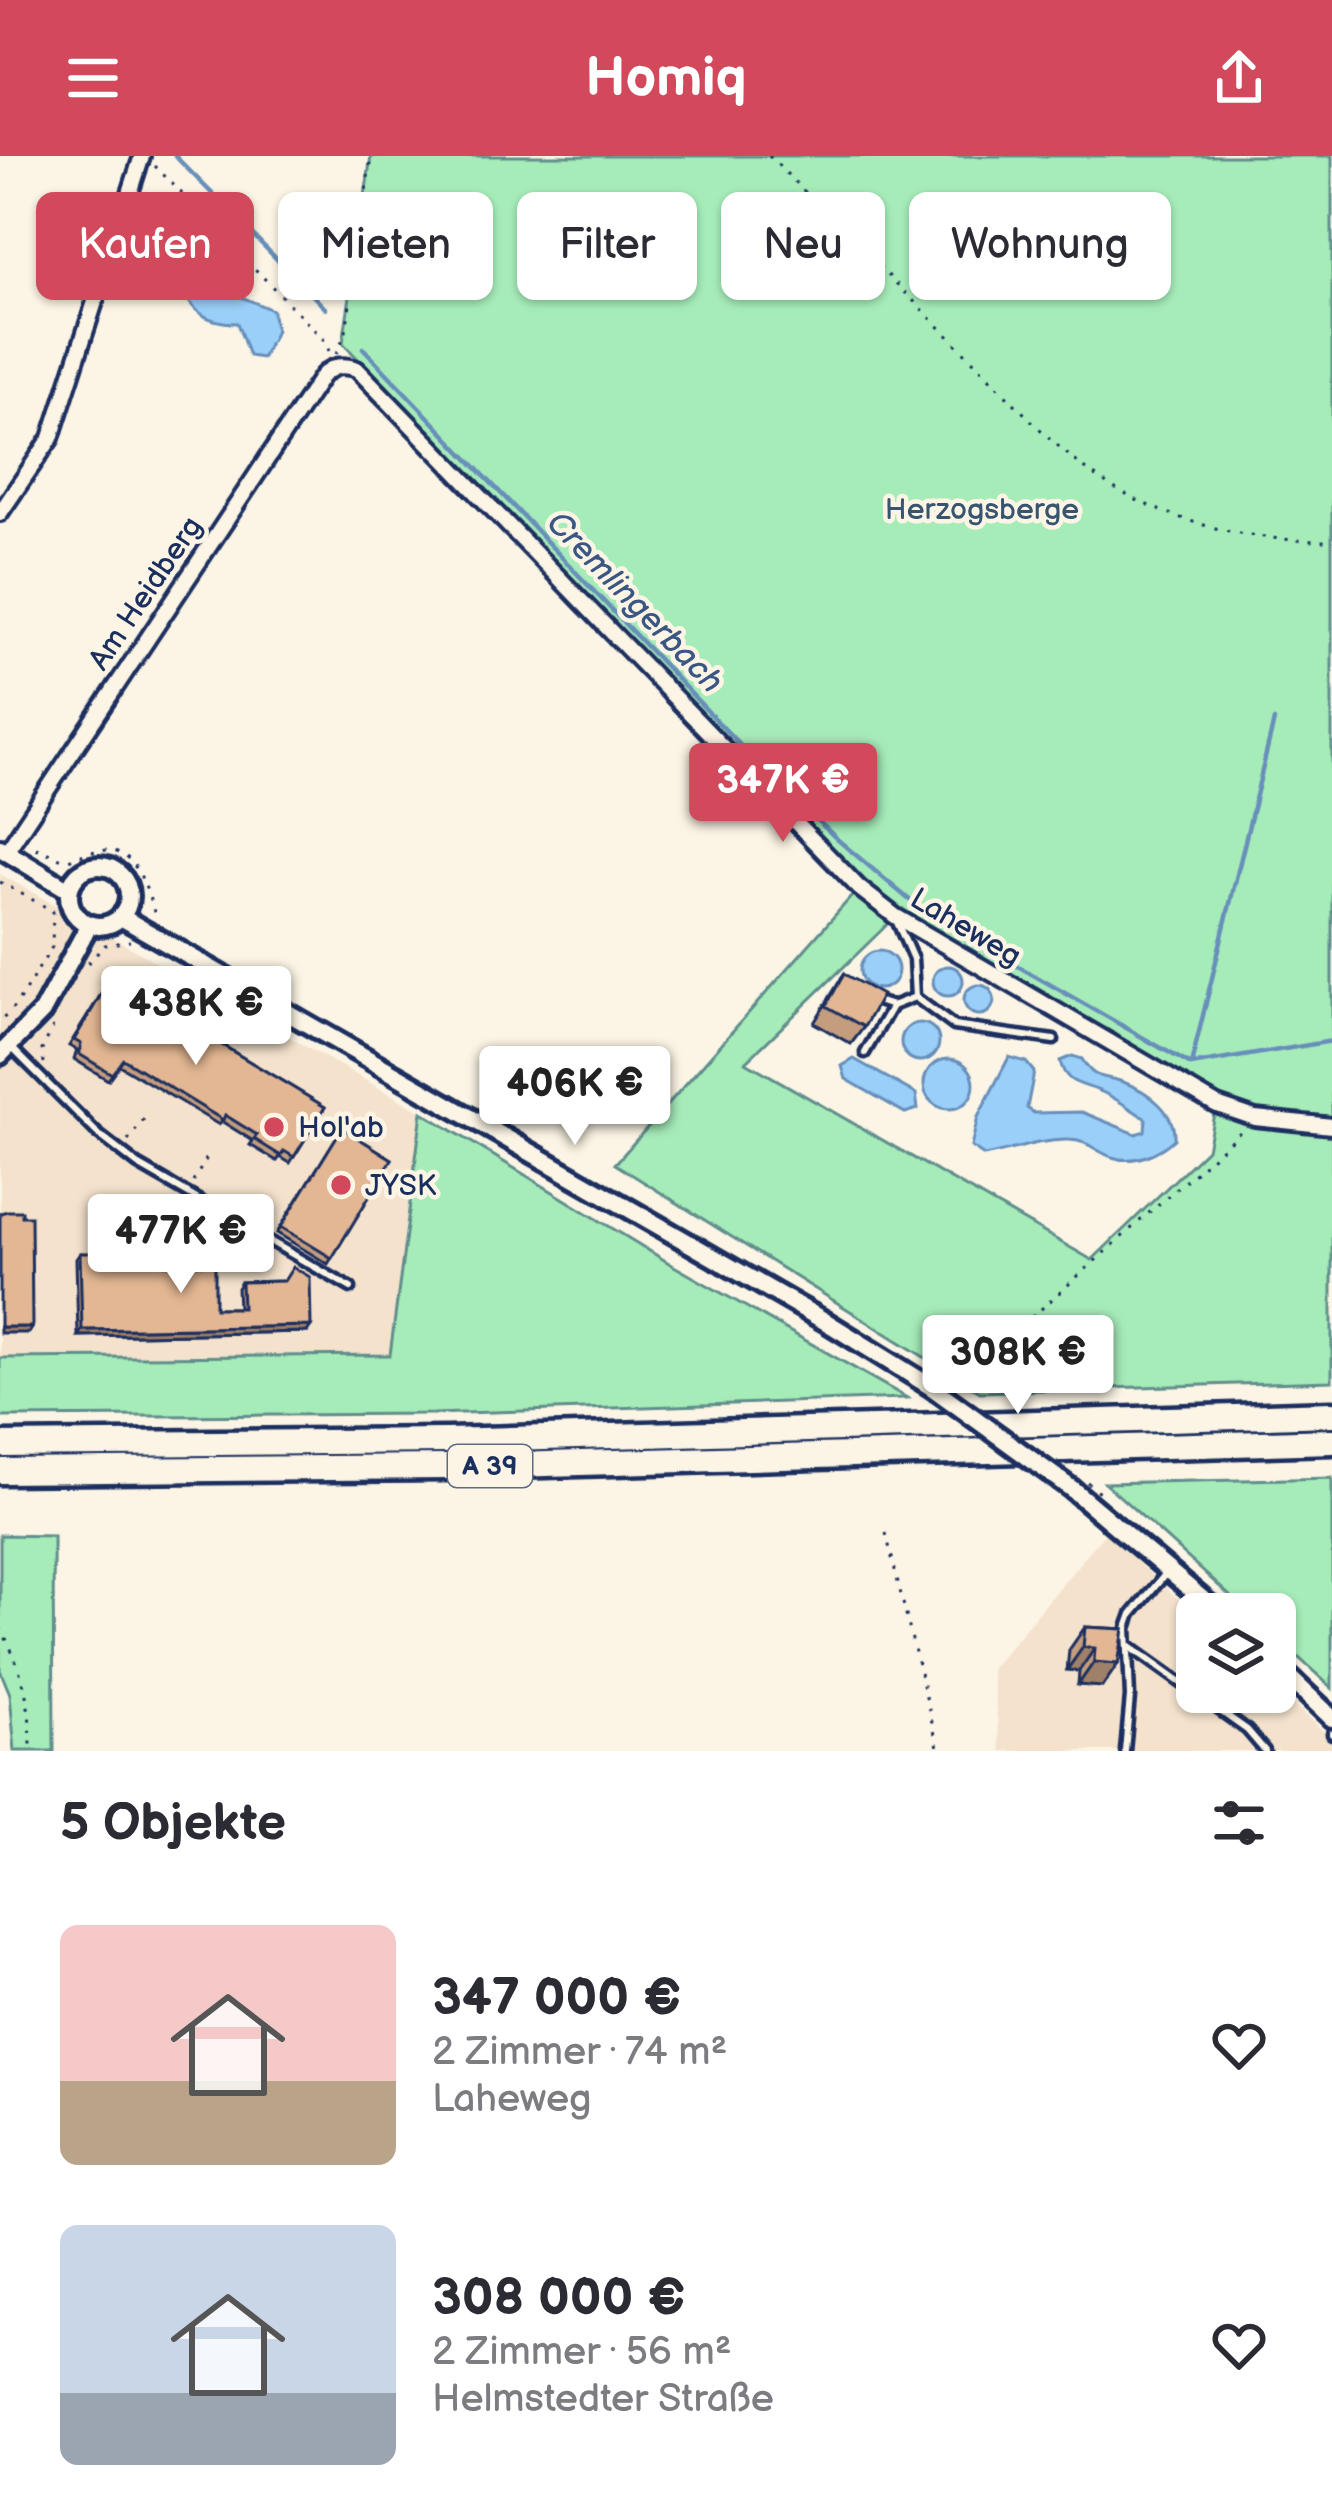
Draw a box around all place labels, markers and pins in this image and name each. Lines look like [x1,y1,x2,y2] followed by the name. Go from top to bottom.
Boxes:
[685,743,881,845] pin: 347K €
[98,966,294,1068] pin: 438K €
[477,1046,673,1148] pin: 406K €
[298,1110,384,1146] place label: Hol'ab
[261,1114,287,1140] marker: Hol'ab
[365,1168,437,1204] place label: JYSK
[328,1172,354,1198] marker: JYSK
[83,1194,279,1296] pin: 477K €
[920,1315,1116,1417] pin: 308K €

